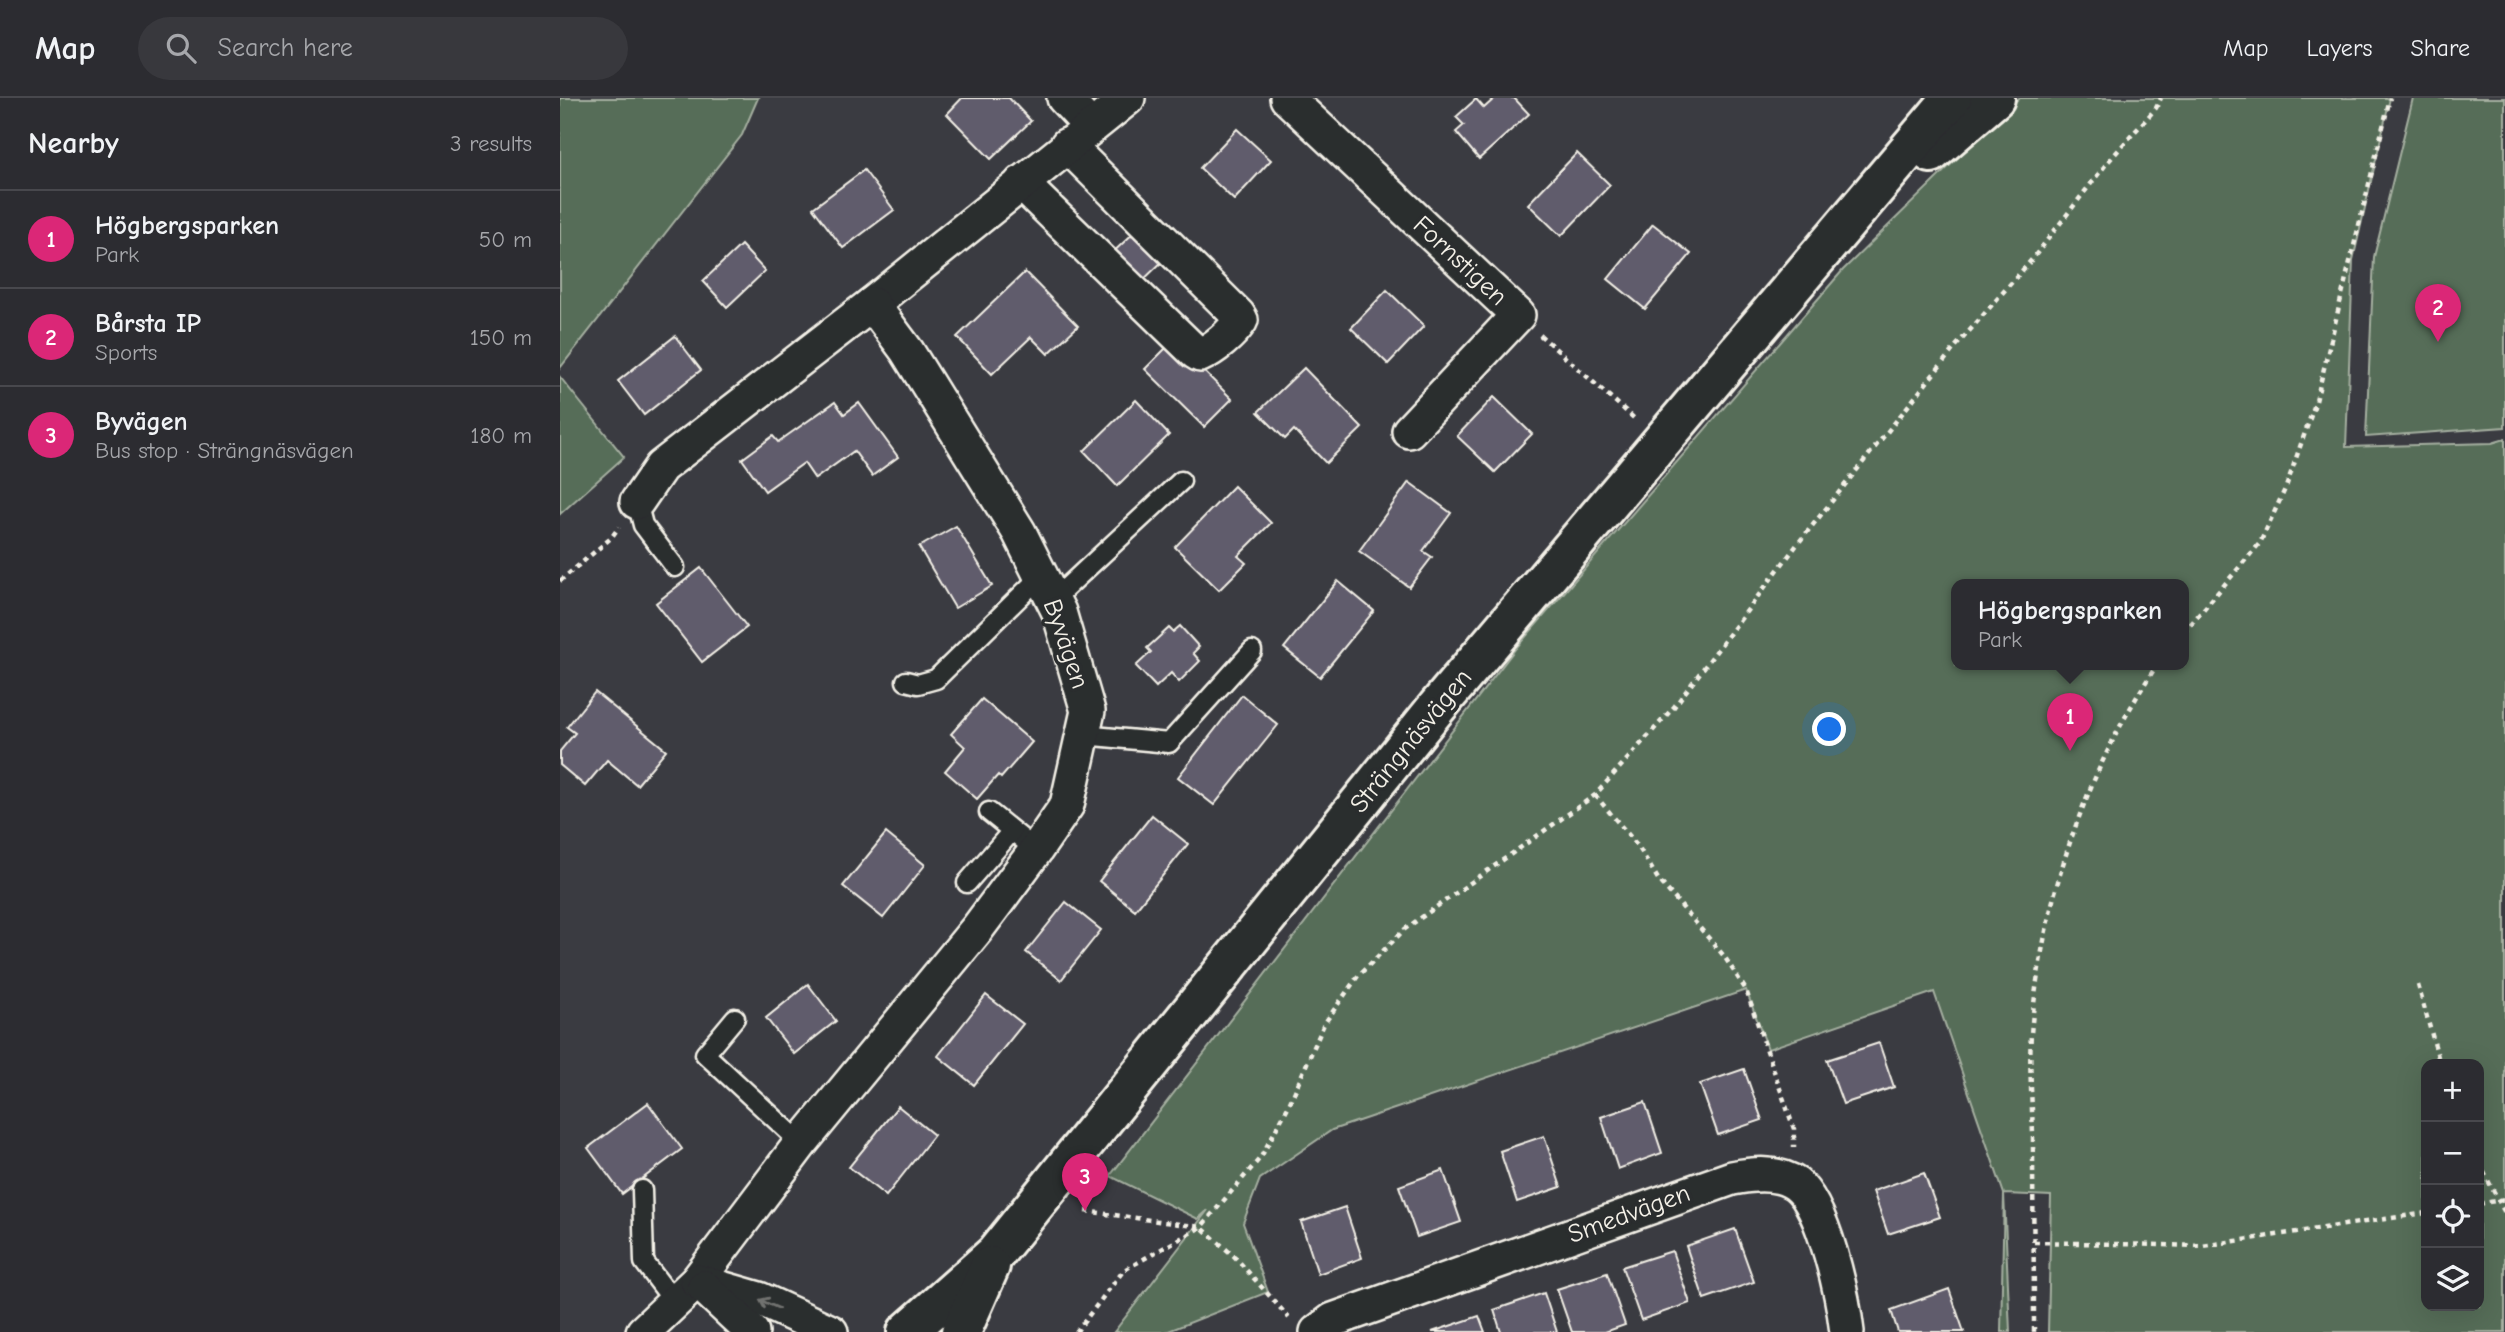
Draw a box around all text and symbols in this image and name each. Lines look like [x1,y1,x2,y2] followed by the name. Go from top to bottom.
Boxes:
[138,17,628,80] search box
[35,29,96,67] text: Map
[162,29,200,67] icon: search
[218,33,353,63] text: Search here
[2223,34,2269,62] text: Map
[2307,34,2372,62] text: Layers
[2410,34,2470,62] text: Share
[28,126,119,161] text: Nearby
[450,130,532,157] text: 3 results
[1407,210,1513,312] street label: Fornstigen
[95,211,279,241] text: Högbergsparken
[46,226,56,253] text: 1
[479,226,532,253] text: 50 m
[95,241,139,268] text: Park
[2415,284,2461,342] pin: 2
[95,309,201,339] text: Bårsta IP
[45,324,57,351] text: 2
[470,324,532,351] text: 150 m
[95,339,157,366] text: Sports
[95,407,188,437] text: Byvägen
[45,422,57,449] text: 3
[470,422,532,449] text: 180 m
[95,437,354,464] text: Bus stop · Strängnäsvägen
[1951,579,2189,670] popup
[1037,595,1095,693] street label: Byvägen
[1978,596,2162,626] text: Högbergsparken
[1978,626,2022,653] text: Park
[1344,663,1478,819] street label: Strängnäsvägen
[2047,693,2093,751] pin: 1
[1812,712,1846,746] your location
[2421,1059,2484,1311] map controls
[2421,1059,2484,1122] button: +
[2421,1122,2484,1185] button: −
[1062,1153,1108,1211] pin: 3
[1564,1178,1694,1250] street label: Smedvägen
[2421,1185,2484,1248] button: locate
[2421,1248,2484,1311] button: layers
[758,1297,780,1310] one-way arrow

